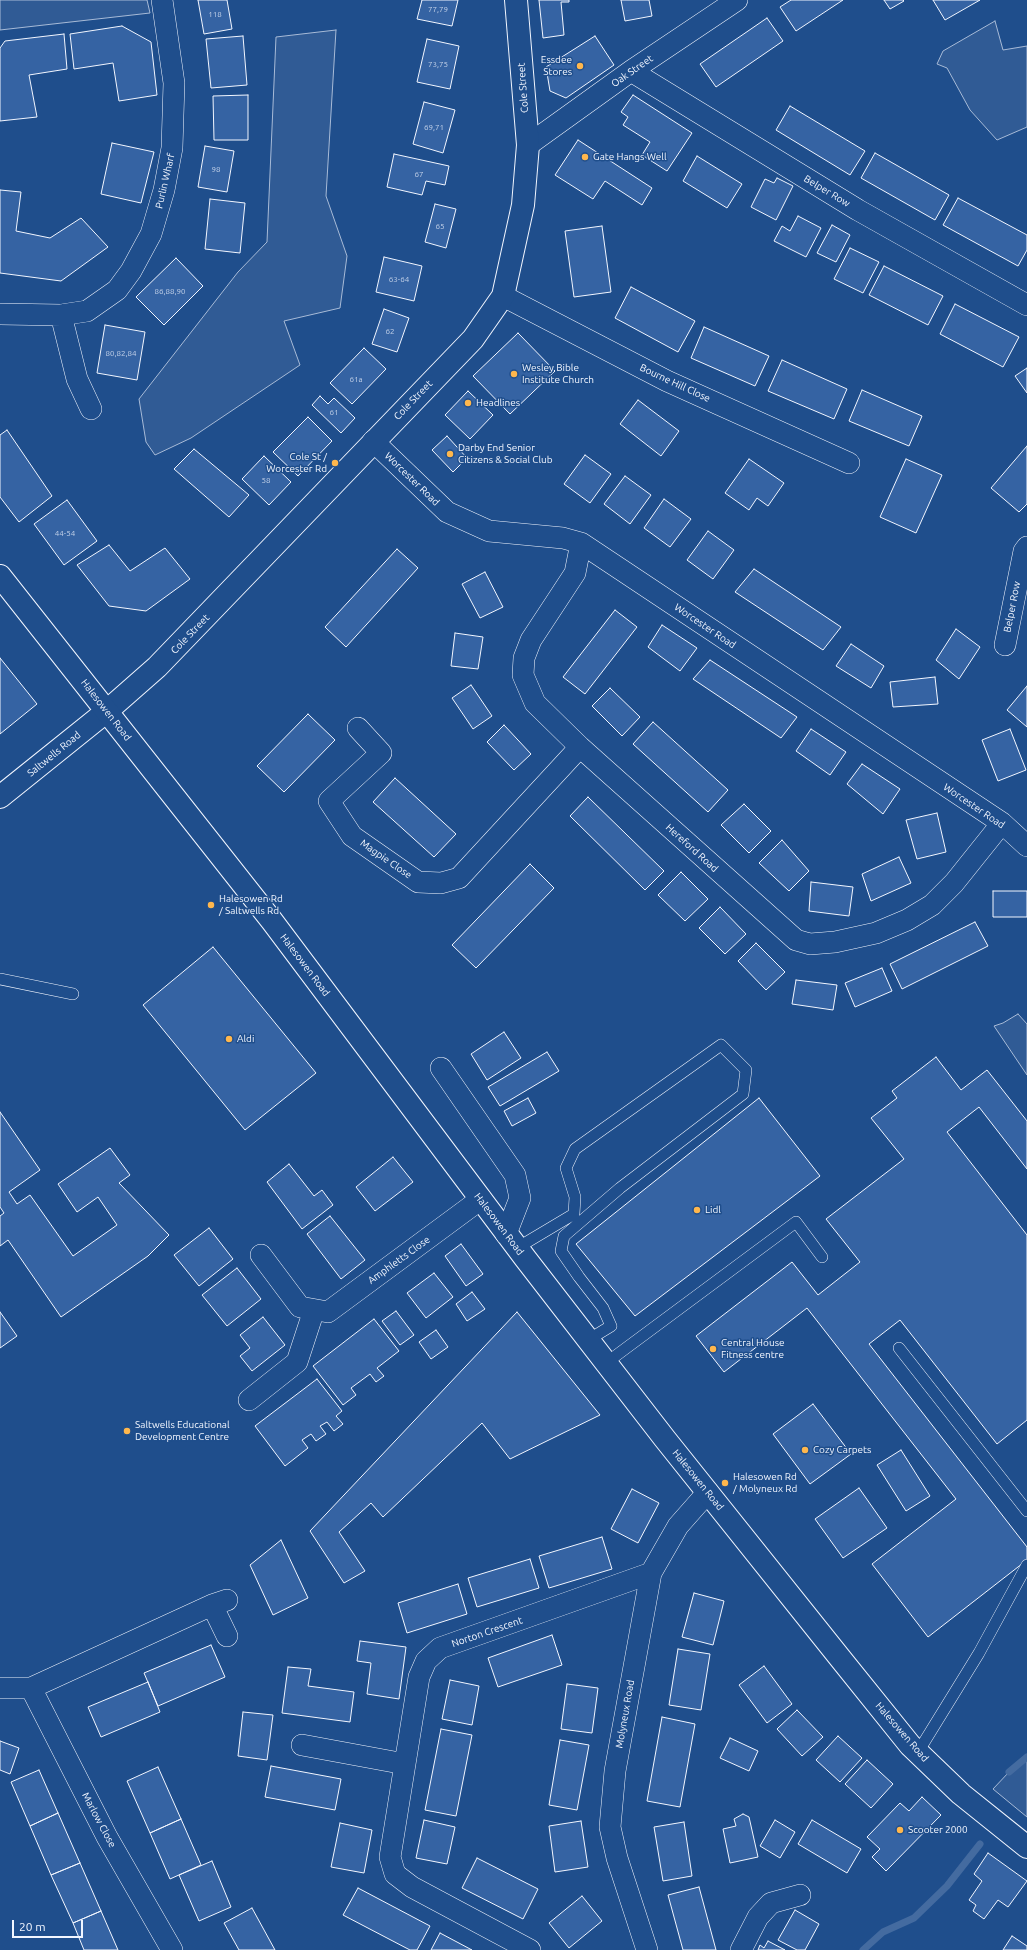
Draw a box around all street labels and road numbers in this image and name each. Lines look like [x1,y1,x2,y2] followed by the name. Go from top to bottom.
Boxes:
[609,52,655,90] street label: Oak Street
[515,62,531,114] street label: Cole Street
[153,152,177,210] street label: Purlin Wharf
[802,173,852,209] street label: Belper Row
[638,361,712,405] street label: Bourne Hill Close
[391,378,435,422] street label: Cole Street
[382,450,442,508] street label: Worcester Road
[1001,580,1023,634] street label: Belper Row
[672,601,738,651] street label: Worcester Road
[168,612,212,656] street label: Cole Street
[78,677,134,743] street label: Halesowen Road
[25,729,83,779] street label: Saltwells Road
[941,781,1007,831] street label: Worcester Road
[663,821,721,875] street label: Hereford Road
[358,837,414,881] street label: Magpie Close
[278,932,332,998] street label: Halesowen Road
[472,1191,526,1257] street label: Halesowen Road
[366,1233,432,1287] street label: Amphletts Close
[670,1447,726,1513] street label: Halesowen Road
[450,1614,524,1650] street label: Norton Crescent
[613,1679,637,1749] street label: Molyneux Road
[873,1700,931,1764] street label: Halesowen Road
[79,1790,119,1850] street label: Marlow Close

